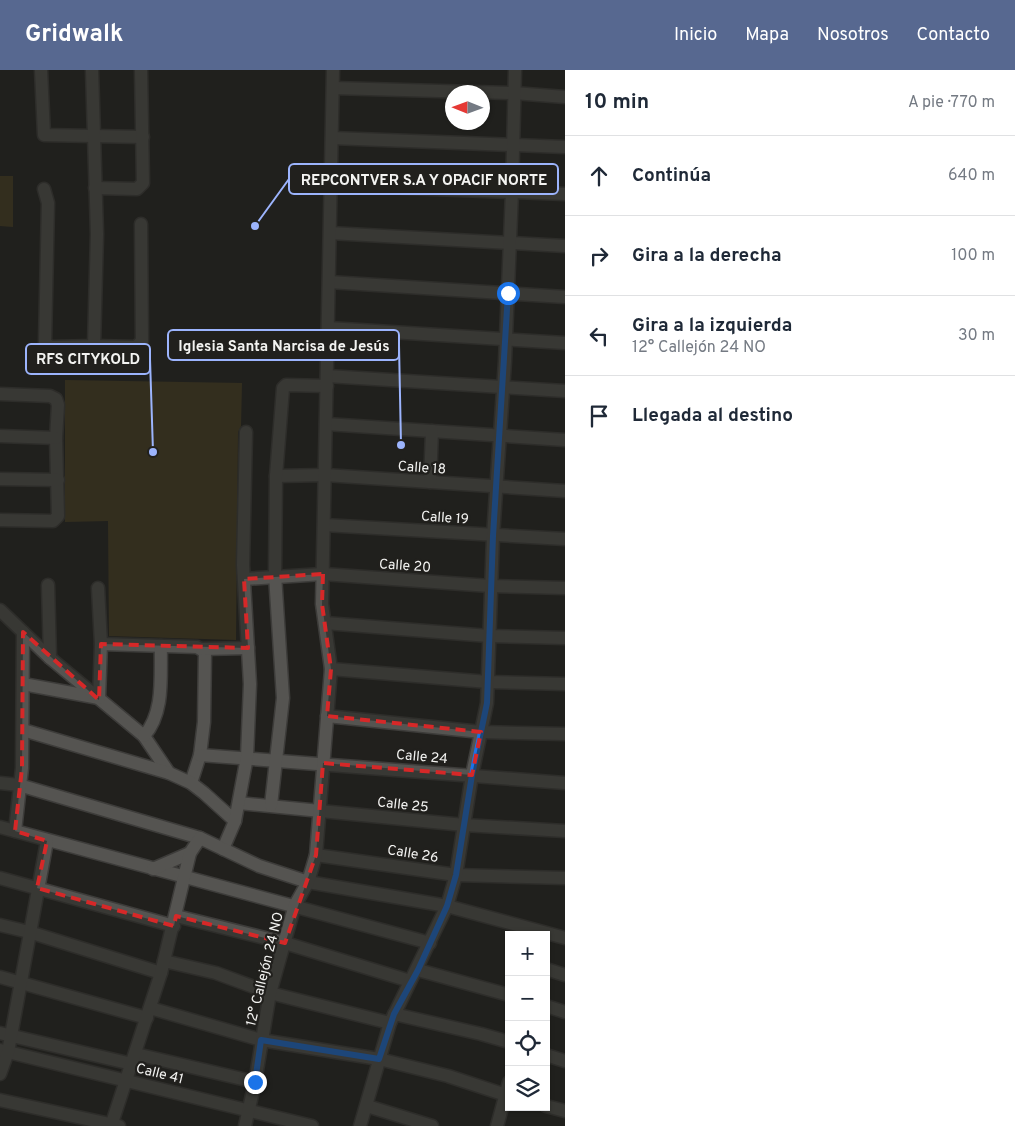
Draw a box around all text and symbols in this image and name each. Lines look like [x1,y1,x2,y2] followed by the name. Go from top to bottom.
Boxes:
[25,20,123,50] text: Gridwalk
[674,24,717,47] text: Inicio
[745,24,789,47] text: Mapa
[817,24,889,47] text: Nosotros
[917,24,990,47] text: Contacto
[445,85,490,130] north arrow
[585,89,649,116] text: 10 min
[908,93,995,113] text: A pie · 770 m
[585,162,613,190] icon: ahead
[289,164,558,194] callout: REPCONTVER S.A Y OPACIF NORTE
[632,164,711,188] text: Continúa
[948,166,995,186] text: 640 m
[301,172,547,191] text: REPCONTVER S.A Y OPACIF NORTE
[585,242,613,270] icon: right
[632,244,782,268] text: Gira a la derecha
[951,246,995,266] text: 100 m
[497,282,520,305] route start
[632,314,792,338] text: Gira a la izquierda
[585,322,613,350] icon: left
[958,326,995,346] text: 30 m
[168,330,399,360] callout: Iglesia Santa Narcisa de Jesús
[178,338,390,357] text: Iglesia Santa Narcisa de Jesús
[632,338,766,358] text: 12° Callejón 24 NO
[26,344,150,374] callout: RFS CITYKOLD
[36,351,140,370] text: RFS CITYKOLD
[585,402,613,430] icon: arrive
[632,404,793,428] text: Llegada al destino
[397,458,447,479] street label: Calle 18
[420,508,470,529] street label: Calle 19
[378,556,431,577] street label: Calle 20
[395,747,448,768] street label: Calle 24
[376,794,430,817] street label: Calle 25
[386,842,440,867] street label: Calle 26
[243,910,288,1028] street label: 12° Callejón 24 NO
[505,931,550,1111] map controls
[505,931,550,976] button: +
[505,976,550,1021] button: −
[505,1021,550,1066] button: locate
[134,1060,185,1089] street label: Calle 41
[505,1066,550,1111] button: layers
[244,1071,267,1094] route end

